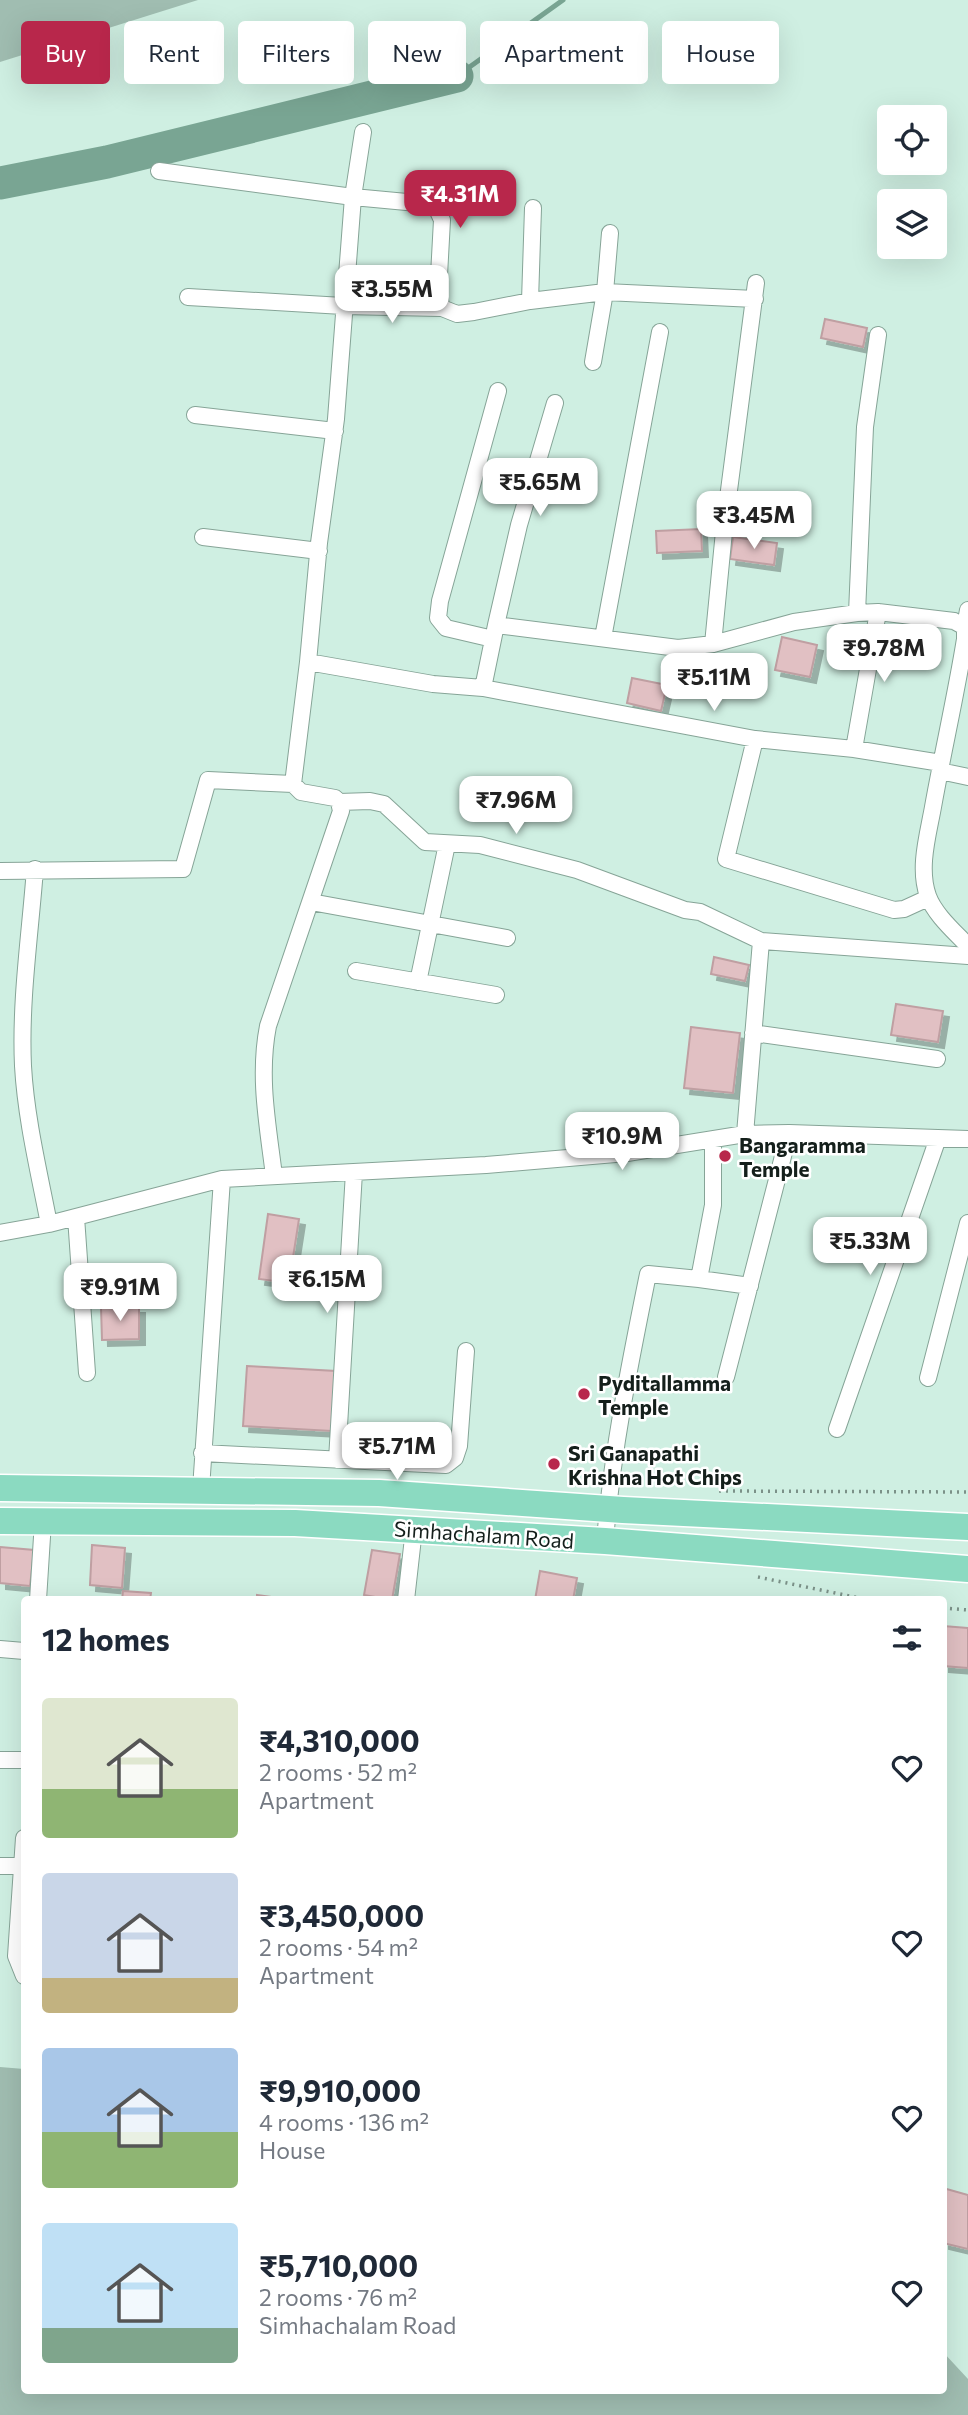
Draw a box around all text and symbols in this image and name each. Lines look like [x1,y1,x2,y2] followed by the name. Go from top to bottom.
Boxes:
[21,21,110,84] chip: Buy
[124,21,224,84] chip: Rent
[238,21,354,84] chip: Filters
[368,21,466,84] chip: New
[480,21,648,84] chip: Apartment
[662,21,779,84] chip: House
[877,105,947,259] map controls
[877,105,947,175] button: locate
[403,170,517,230] pin: ₹4.31M
[420,179,500,207] text: ₹4.31M
[877,189,947,259] button: layers
[335,266,449,325] pin: ₹3.55M
[351,274,433,302] text: ₹3.55M
[483,458,597,518] pin: ₹5.65M
[499,467,581,495] text: ₹5.65M
[697,491,811,551] pin: ₹3.45M
[713,500,795,528] text: ₹3.45M
[827,624,941,684] pin: ₹9.78M
[843,633,925,661] text: ₹9.78M
[657,654,771,713] pin: ₹5.11M
[677,662,751,690] text: ₹5.11M
[459,776,573,836] pin: ₹7.96M
[475,785,557,813] text: ₹7.96M
[565,1112,679,1172] pin: ₹10.9M
[581,1121,663,1149] text: ₹10.9M
[739,1132,866,1181] place label: Bangaramma Temple
[717,1148,733,1164] marker: Bangaramma Temple
[813,1218,927,1277] pin: ₹5.33M
[829,1226,911,1254] text: ₹5.33M
[270,1256,384,1315] pin: ₹6.15M
[63,1264,177,1323] pin: ₹9.91M
[288,1264,366,1292] text: ₹6.15M
[80,1272,160,1300] text: ₹9.91M
[598,1370,731,1419] place label: Pyditallamma Temple
[576,1386,592,1402] marker: Pyditallamma Temple
[340,1422,454,1482] pin: ₹5.71M
[358,1431,436,1459] text: ₹5.71M
[568,1440,742,1489] place label: Sri Ganapathi Krishna Hot Chips
[546,1456,562,1472] marker: Sri Ganapathi Krishna Hot Chips
[393,1515,575,1553] street label: Simhachalam Road
[888,1619,926,1657] icon: filters
[42,1620,170,1657] text: 12 homes
[259,1721,420,1758] text: ₹4,310,000
[98,1726,182,1810] icon: home
[888,1749,926,1787] icon: heart
[259,1758,417,1786] text: 2 rooms · 52 m²
[259,1786,374,1814] text: Apartment
[259,1896,424,1933] text: ₹3,450,000
[98,1901,182,1985] icon: home
[888,1924,926,1962] icon: heart
[259,1933,418,1961] text: 2 rooms · 54 m²
[259,1961,374,1989] text: Apartment
[259,2071,421,2108] text: ₹9,910,000
[98,2076,182,2160] icon: home
[888,2099,926,2137] icon: heart
[259,2108,429,2136] text: 4 rooms · 136 m²
[259,2136,325,2164] text: House
[259,2246,418,2283] text: ₹5,710,000
[98,2251,182,2335] icon: home
[888,2274,926,2312] icon: heart
[259,2283,417,2311] text: 2 rooms · 76 m²
[259,2311,456,2339] text: Simhachalam Road

